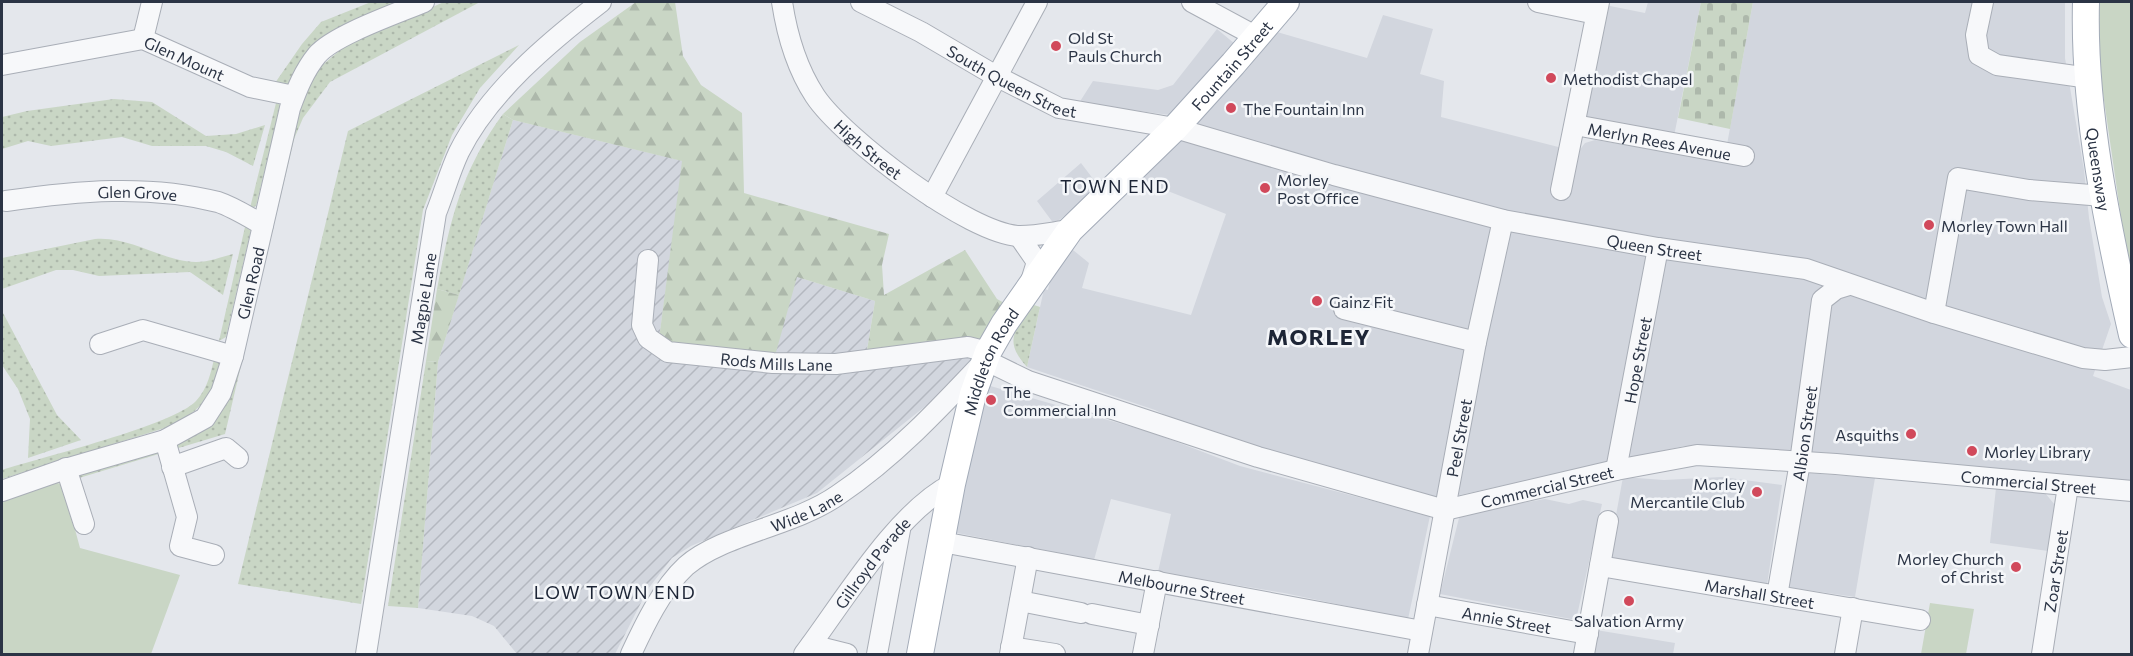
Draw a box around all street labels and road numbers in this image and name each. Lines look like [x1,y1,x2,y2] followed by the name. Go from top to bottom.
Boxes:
[1187,16,1276,114] street label: Fountain Street
[141,31,228,84] street label: Glen Mount
[944,40,1079,120] street label: South Queen Street
[831,115,906,183] street label: High Street
[1586,118,1733,163] street label: Merlyn Rees Avenue
[2083,126,2115,213] street label: Queensway
[97,181,178,204] street label: Glen Grove
[1605,229,1704,264] street label: Queen Street
[232,245,267,321] street label: Glen Road
[406,251,439,346] street label: Magpie Lane
[959,304,1022,417] street label: Middleton Road
[1619,315,1654,405] street label: Hope Street
[719,348,833,373] street label: Rods Mills Lane
[1787,384,1820,482] street label: Albion Street
[1442,397,1475,478] street label: Peel Street
[1479,461,1616,511] street label: Commercial Street
[1960,466,2098,497] street label: Commercial Street
[768,486,845,535] street label: Wide Lane
[830,513,913,612] street label: Gillroyd Parade
[2039,528,2071,614] street label: Zoar Street
[1117,565,1247,608] street label: Melbourne Street
[1703,574,1816,612] street label: Marshall Street
[1461,602,1553,637] street label: Annie Street

